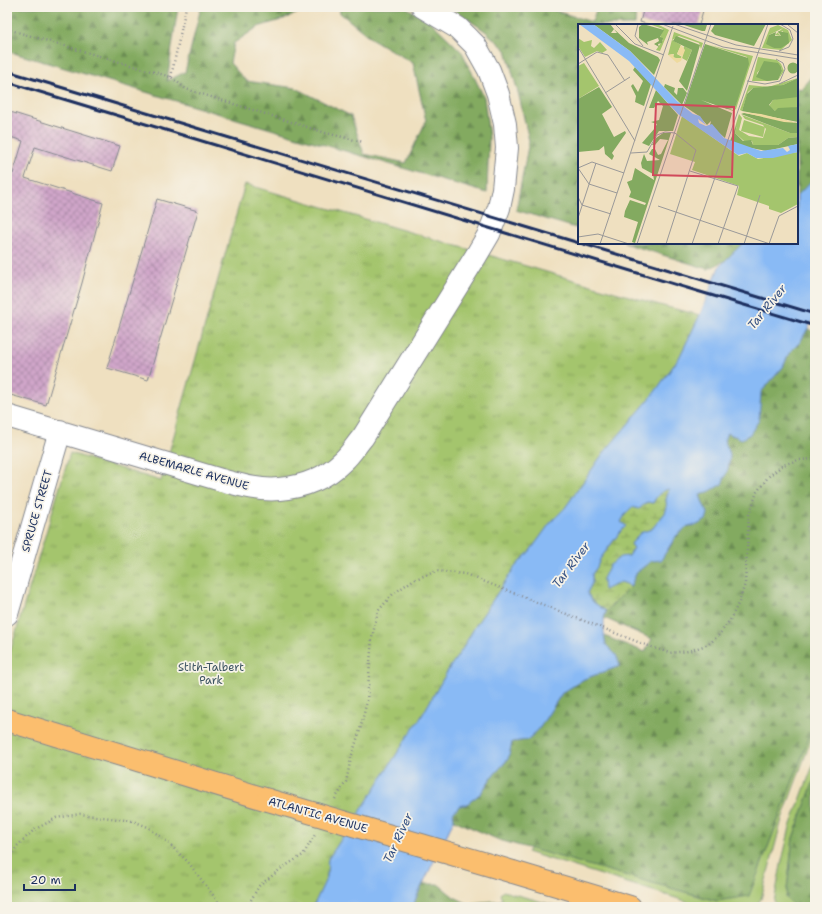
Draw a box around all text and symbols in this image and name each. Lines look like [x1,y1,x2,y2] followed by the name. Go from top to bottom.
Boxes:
[578,24,798,244] inset map
[744,281,790,333] water label: Tar River
[137,448,251,494] street label: ALBEMARLE AVENUE
[18,468,56,554] street label: SPRUCE STREET
[548,539,594,591] water label: Tar River
[178,660,244,688] park label: Stith-Talbert Park
[267,794,369,836] street label: ATLANTIC AVENUE
[379,810,417,866] water label: Tar River
[24,866,75,892] scale bar
[30,872,61,888] text: 20 m

